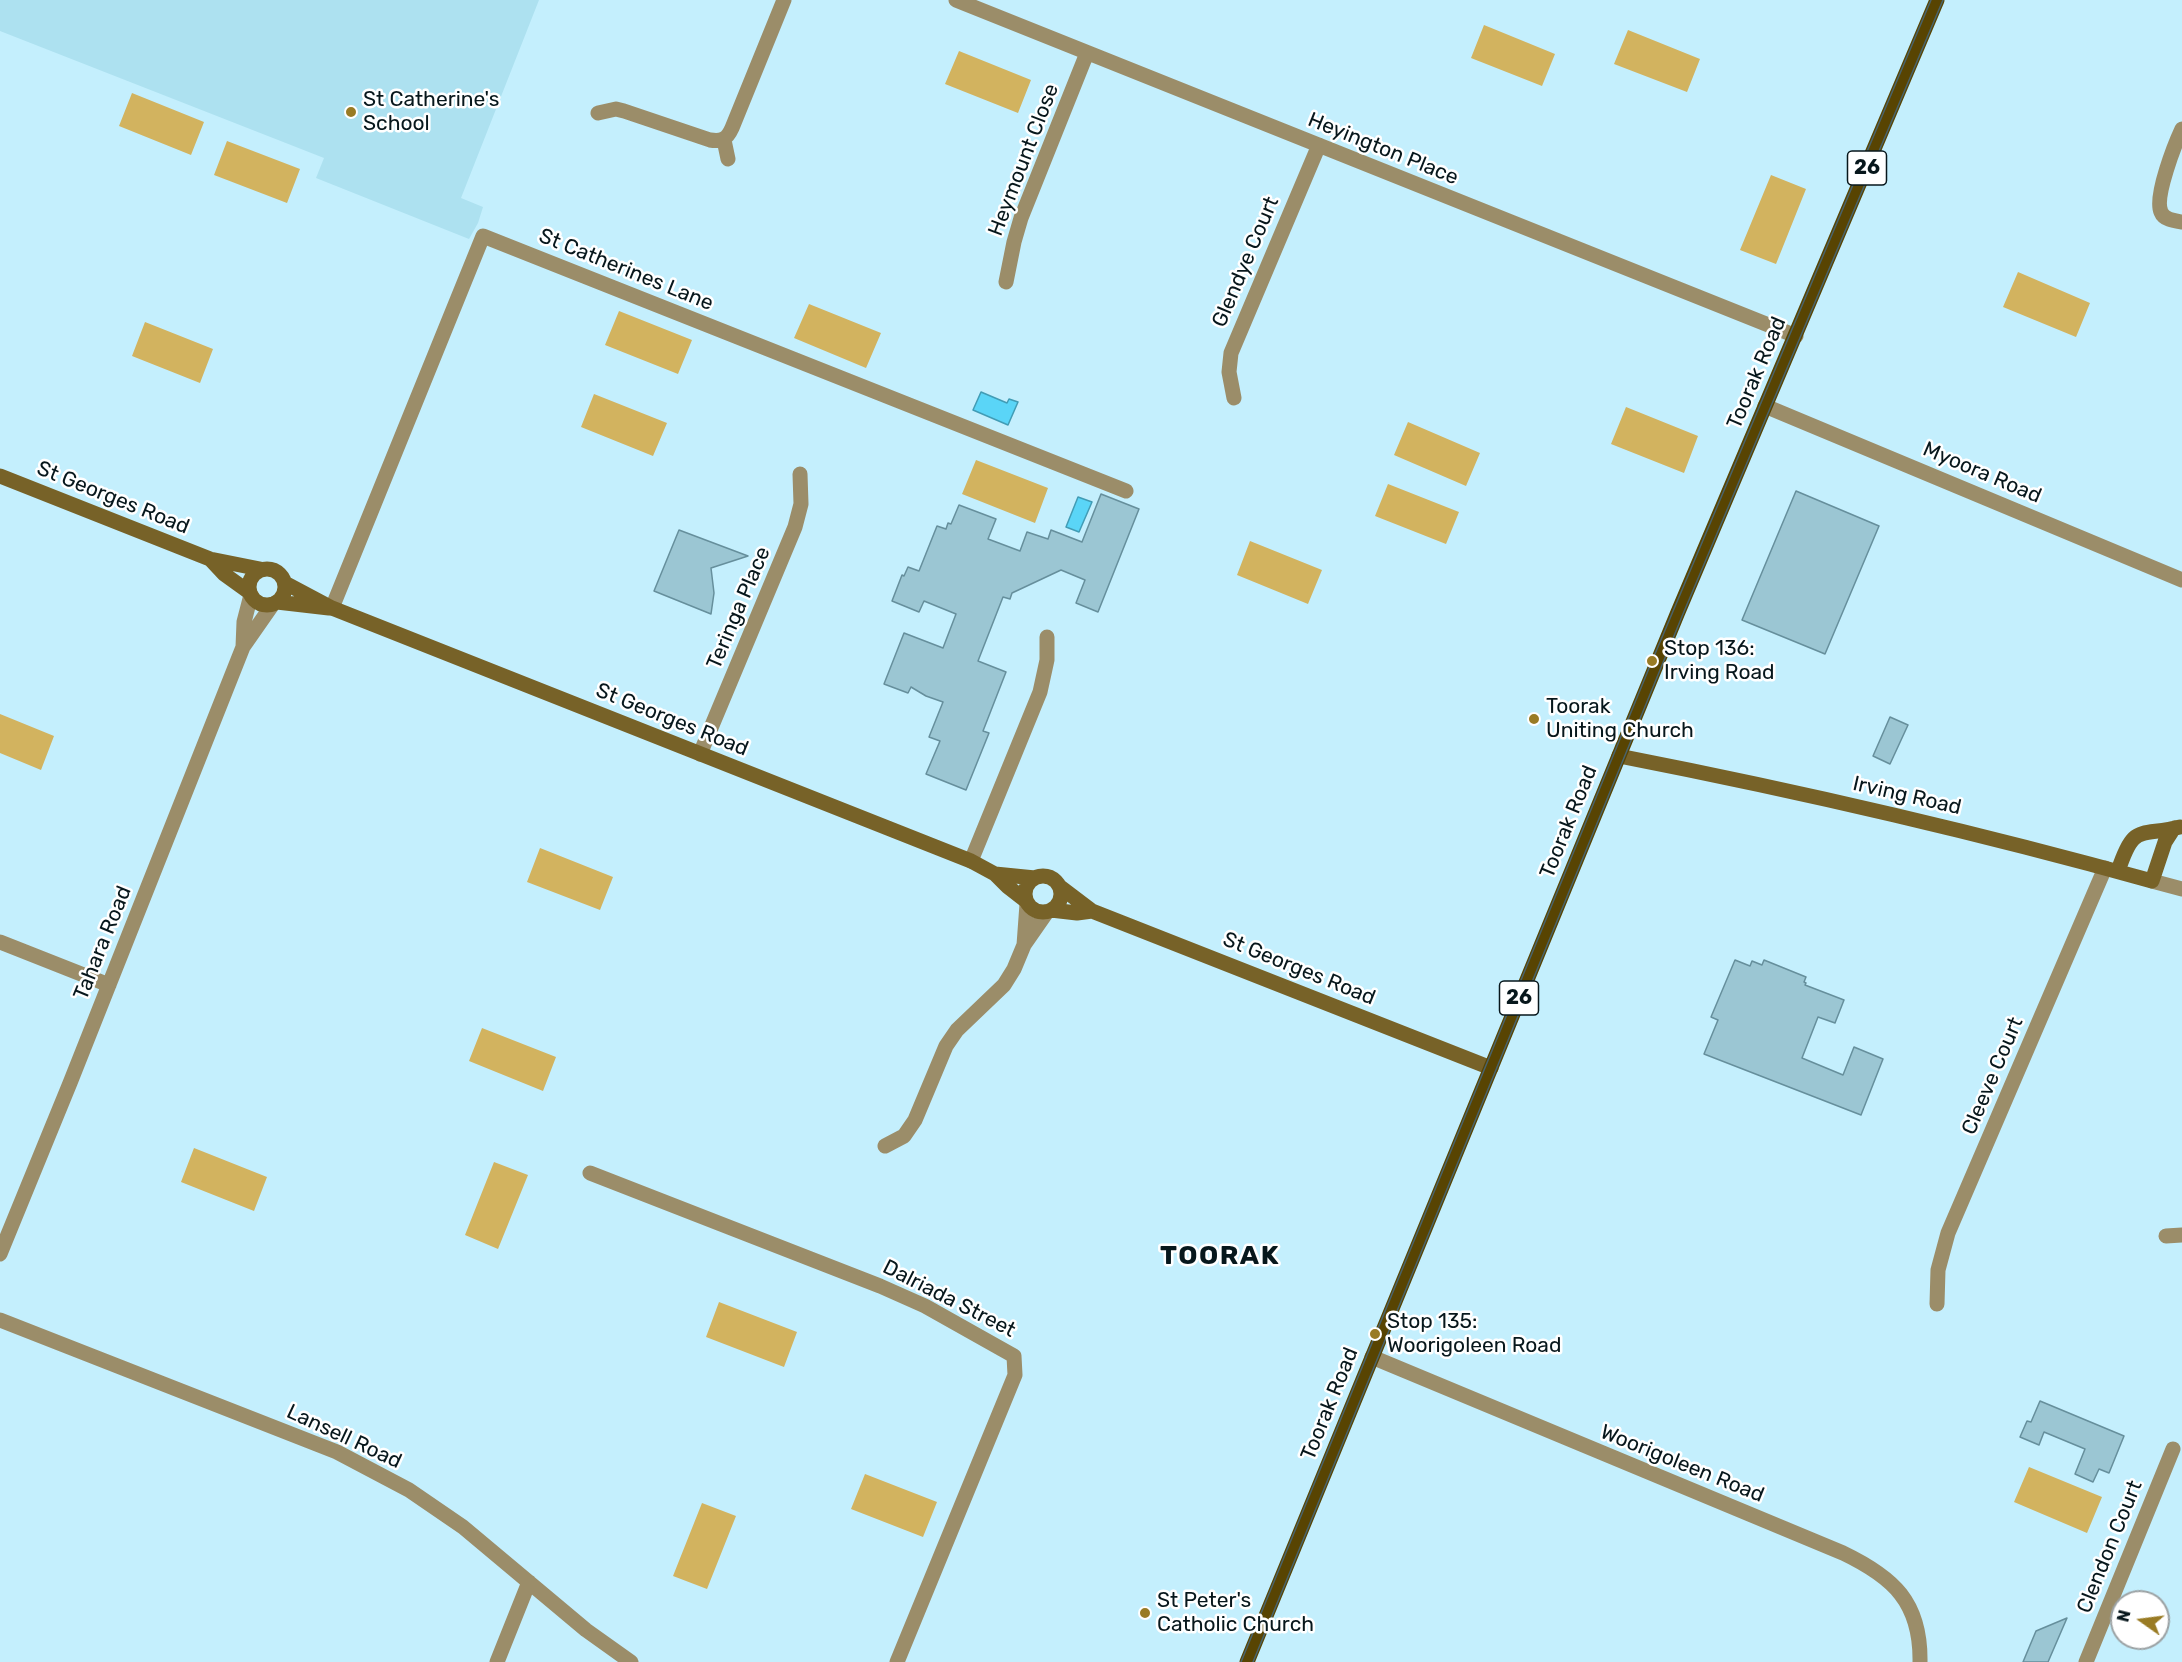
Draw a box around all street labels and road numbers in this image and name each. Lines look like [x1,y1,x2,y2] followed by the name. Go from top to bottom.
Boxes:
[983,80,1065,240] street label: Heymount Close
[1304,107,1462,191] street label: Heyington Place
[1848,151,1886,185] road number: 26
[1207,193,1285,331] street label: Glendye Court
[535,223,717,317] street label: St Catherines Lane
[1722,313,1792,433] street label: Toorak Road
[1919,437,2045,509] street label: Myoora Road
[33,456,193,540] street label: St Georges Road
[702,543,776,673] street label: Teringa Place
[592,678,752,762] street label: St Georges Road
[1535,762,1603,882] street label: Toorak Road
[1850,771,1964,821] street label: Irving Road
[69,882,137,1004] street label: Tahara Road
[1219,927,1379,1011] street label: St Georges Road
[1500,981,1538,1015] road number: 26
[1957,1013,2029,1139] street label: Cleeve Court
[878,1255,1020,1343] street label: Dalriada Street
[1296,1344,1364,1464] street label: Toorak Road
[283,1399,405,1475] street label: Lansell Road
[1596,1420,1768,1508] street label: Woorigoleen Road
[2072,1477,2148,1617] street label: Clendon Court

